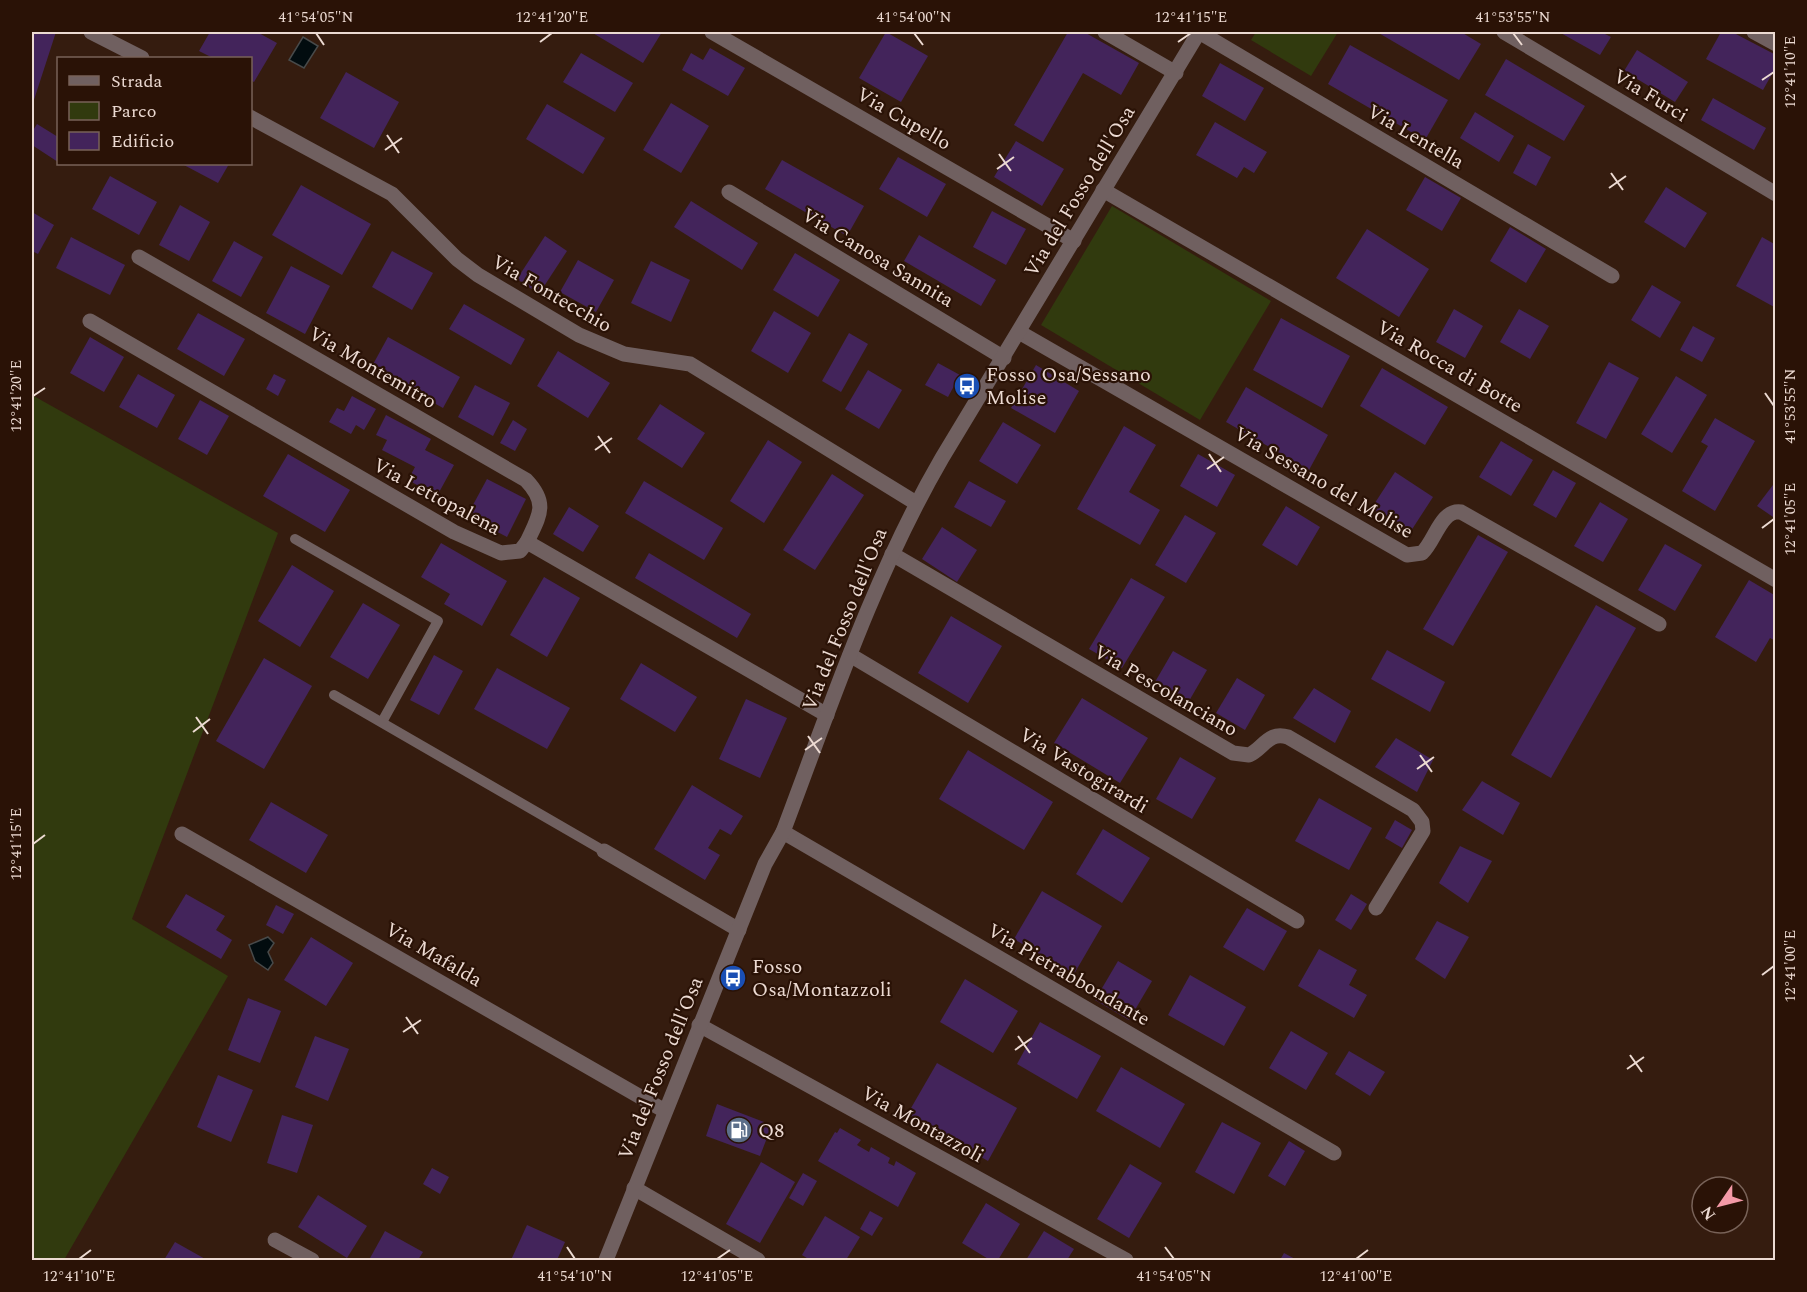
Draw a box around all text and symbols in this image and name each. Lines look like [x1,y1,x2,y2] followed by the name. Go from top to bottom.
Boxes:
[279,6,354,29] text: 41°54'05"N
[516,6,588,29] text: 12°41'20"E
[877,6,952,29] text: 41°54'00"N
[1155,6,1227,29] text: 12°41'15"E
[1476,6,1551,29] text: 41°53'55"N
[1779,36,1802,108] text: 12°41'10"E
[57,57,252,165] legend
[1607,62,1694,130] street label: Via Furci
[111,68,162,95] text: Strada
[850,80,957,158] street label: Via Cupello
[1361,97,1470,177] street label: Via Lentella
[111,98,156,125] text: Parco
[1017,100,1143,283] street label: Via del Fosso dell'Osa
[111,128,174,155] text: Edificio
[796,200,960,315] street label: Via Canosa Sannita
[486,247,617,340] street label: Via Fontecchio
[1371,313,1528,421] street label: Via Rocca di Botte
[303,319,442,417] street label: Via Montemitro
[5,360,28,432] text: 12°41'20"E
[986,360,1151,413] place label: Fosso Osa/Sessano Molise
[1779,368,1802,444] text: 41°53'55"N
[952,371,982,401] bus stop icon: Fosso Osa/Sessano Molise
[1228,419,1419,547] street label: Via Sessano del Molise
[367,451,506,543] street label: Via Lettopalena
[1779,483,1802,555] text: 12°41'05"E
[794,523,895,715] street label: Via del Fosso dell'Osa
[1088,637,1243,744] street label: Via Pescolanciano
[1013,720,1154,821] street label: Via Vastogirardi
[5,808,28,880] text: 12°41'15"E
[379,915,488,995] street label: Via Mafalda
[981,916,1156,1034] street label: Via Pietrabbondante
[1779,930,1802,1002] text: 12°41'00"E
[752,952,892,1005] place label: Fosso Osa/Montazzoli
[718,963,748,993] bus stop icon: Fosso Osa/Montazzoli
[610,972,711,1164] street label: Via del Fosso dell'Osa
[856,1079,989,1171] street label: Via Montazzoli
[724,1115,754,1145] fuel station icon: Q8
[758,1116,784,1146] place label: Q8
[1690,1175,1750,1235] north arrow
[1695,1201,1722,1225] text: N
[43,1265,115,1288] text: 12°41'10"E
[538,1265,613,1288] text: 41°54'10"N
[681,1265,753,1288] text: 12°41'05"E
[1137,1265,1212,1288] text: 41°54'05"N
[1320,1265,1392,1288] text: 12°41'00"E

